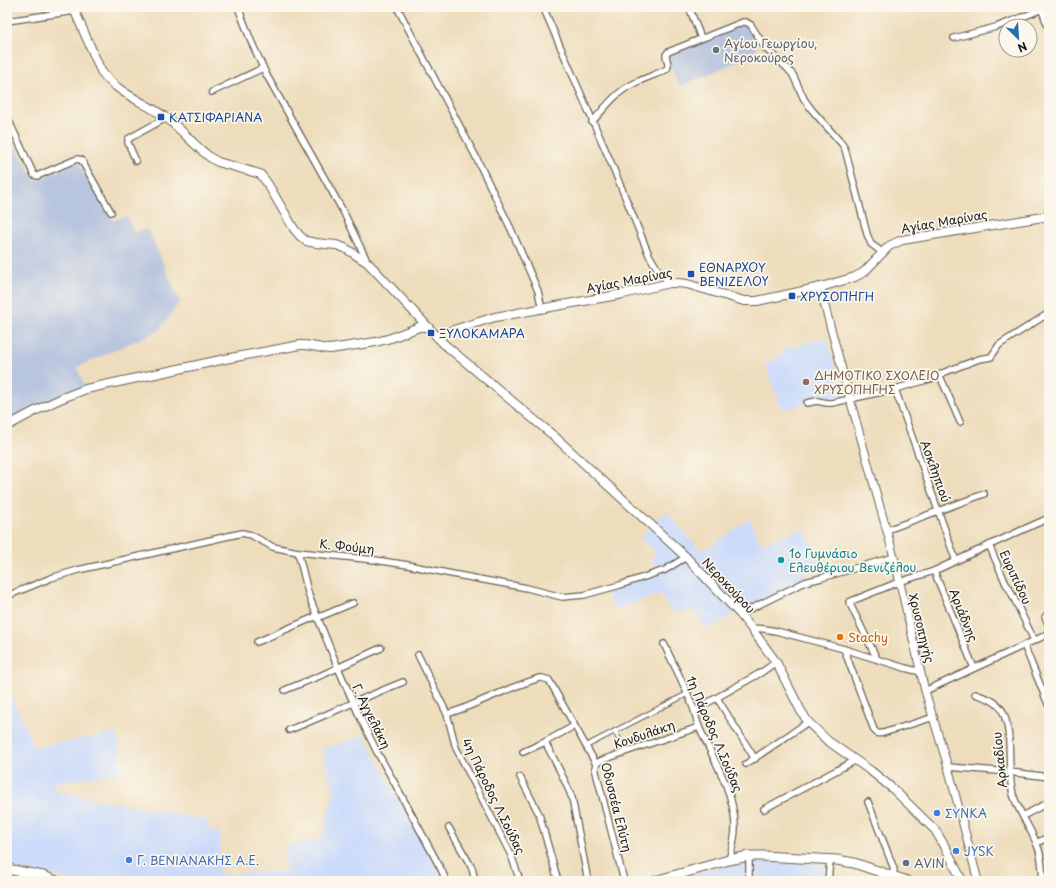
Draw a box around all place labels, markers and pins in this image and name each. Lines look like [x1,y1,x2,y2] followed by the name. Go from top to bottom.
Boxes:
[724,34,817,66] place label: Αγίου Γεωργίου, Νεροκούρος
[711,45,721,55] marker: Αγίου Γεωργίου, Νεροκούρος
[169,108,262,126] place label: ΚΑΤΣΙΦΑΡΙΑΝΑ
[156,112,166,122] marker: ΚΑΤΣΙΦΑΡΙΑΝΑ
[699,258,769,290] place label: ΕΘΝΑΡΧΟΥ ΒΕΝΙΖΕΛΟΥ
[686,269,696,279] marker: ΕΘΝΑΡΧΟΥ ΒΕΝΙΖΕΛΟΥ
[800,287,874,305] place label: ΧΡΥΣΟΠΗΓΗ
[787,291,797,301] marker: ΧΡΥΣΟΠΗΓΗ
[439,324,525,342] place label: ΞΥΛΟΚΑΜΑΡΑ
[426,328,436,338] marker: ΞΥΛΟΚΑΜΑΡΑ
[814,366,939,398] place label: ΔΗΜΟΤΙΚΟ ΣΧΟΛΕΙΟ ΧΡΥΣΟΠΗΓΗΣ
[801,377,811,387] marker: ΔΗΜΟΤΙΚΟ ΣΧΟΛΕΙΟ ΧΡΥΣΟΠΗΓΗΣ
[789,544,916,576] place label: 1ο Γυμνάσιο Ελευθέριου Βενιζέλου
[776,555,786,565] marker: 1ο Γυμνάσιο Ελευθέριου Βενιζέλου
[848,628,888,646] place label: Stachy
[835,632,845,642] marker: Stachy
[945,804,987,822] place label: ΣΥΝΚΑ
[932,808,942,818] marker: ΣΥΝΚΑ
[964,842,994,860] place label: JYSK
[951,846,961,856] marker: JYSK
[137,851,259,869] place label: Γ. ΒΕΝΙΑΝΑΚΗΣ A.E.
[914,854,945,872] place label: AVIN
[124,855,134,865] marker: Γ. ΒΕΝΙΑΝΑΚΗΣ A.E.
[901,858,911,868] marker: AVIN

